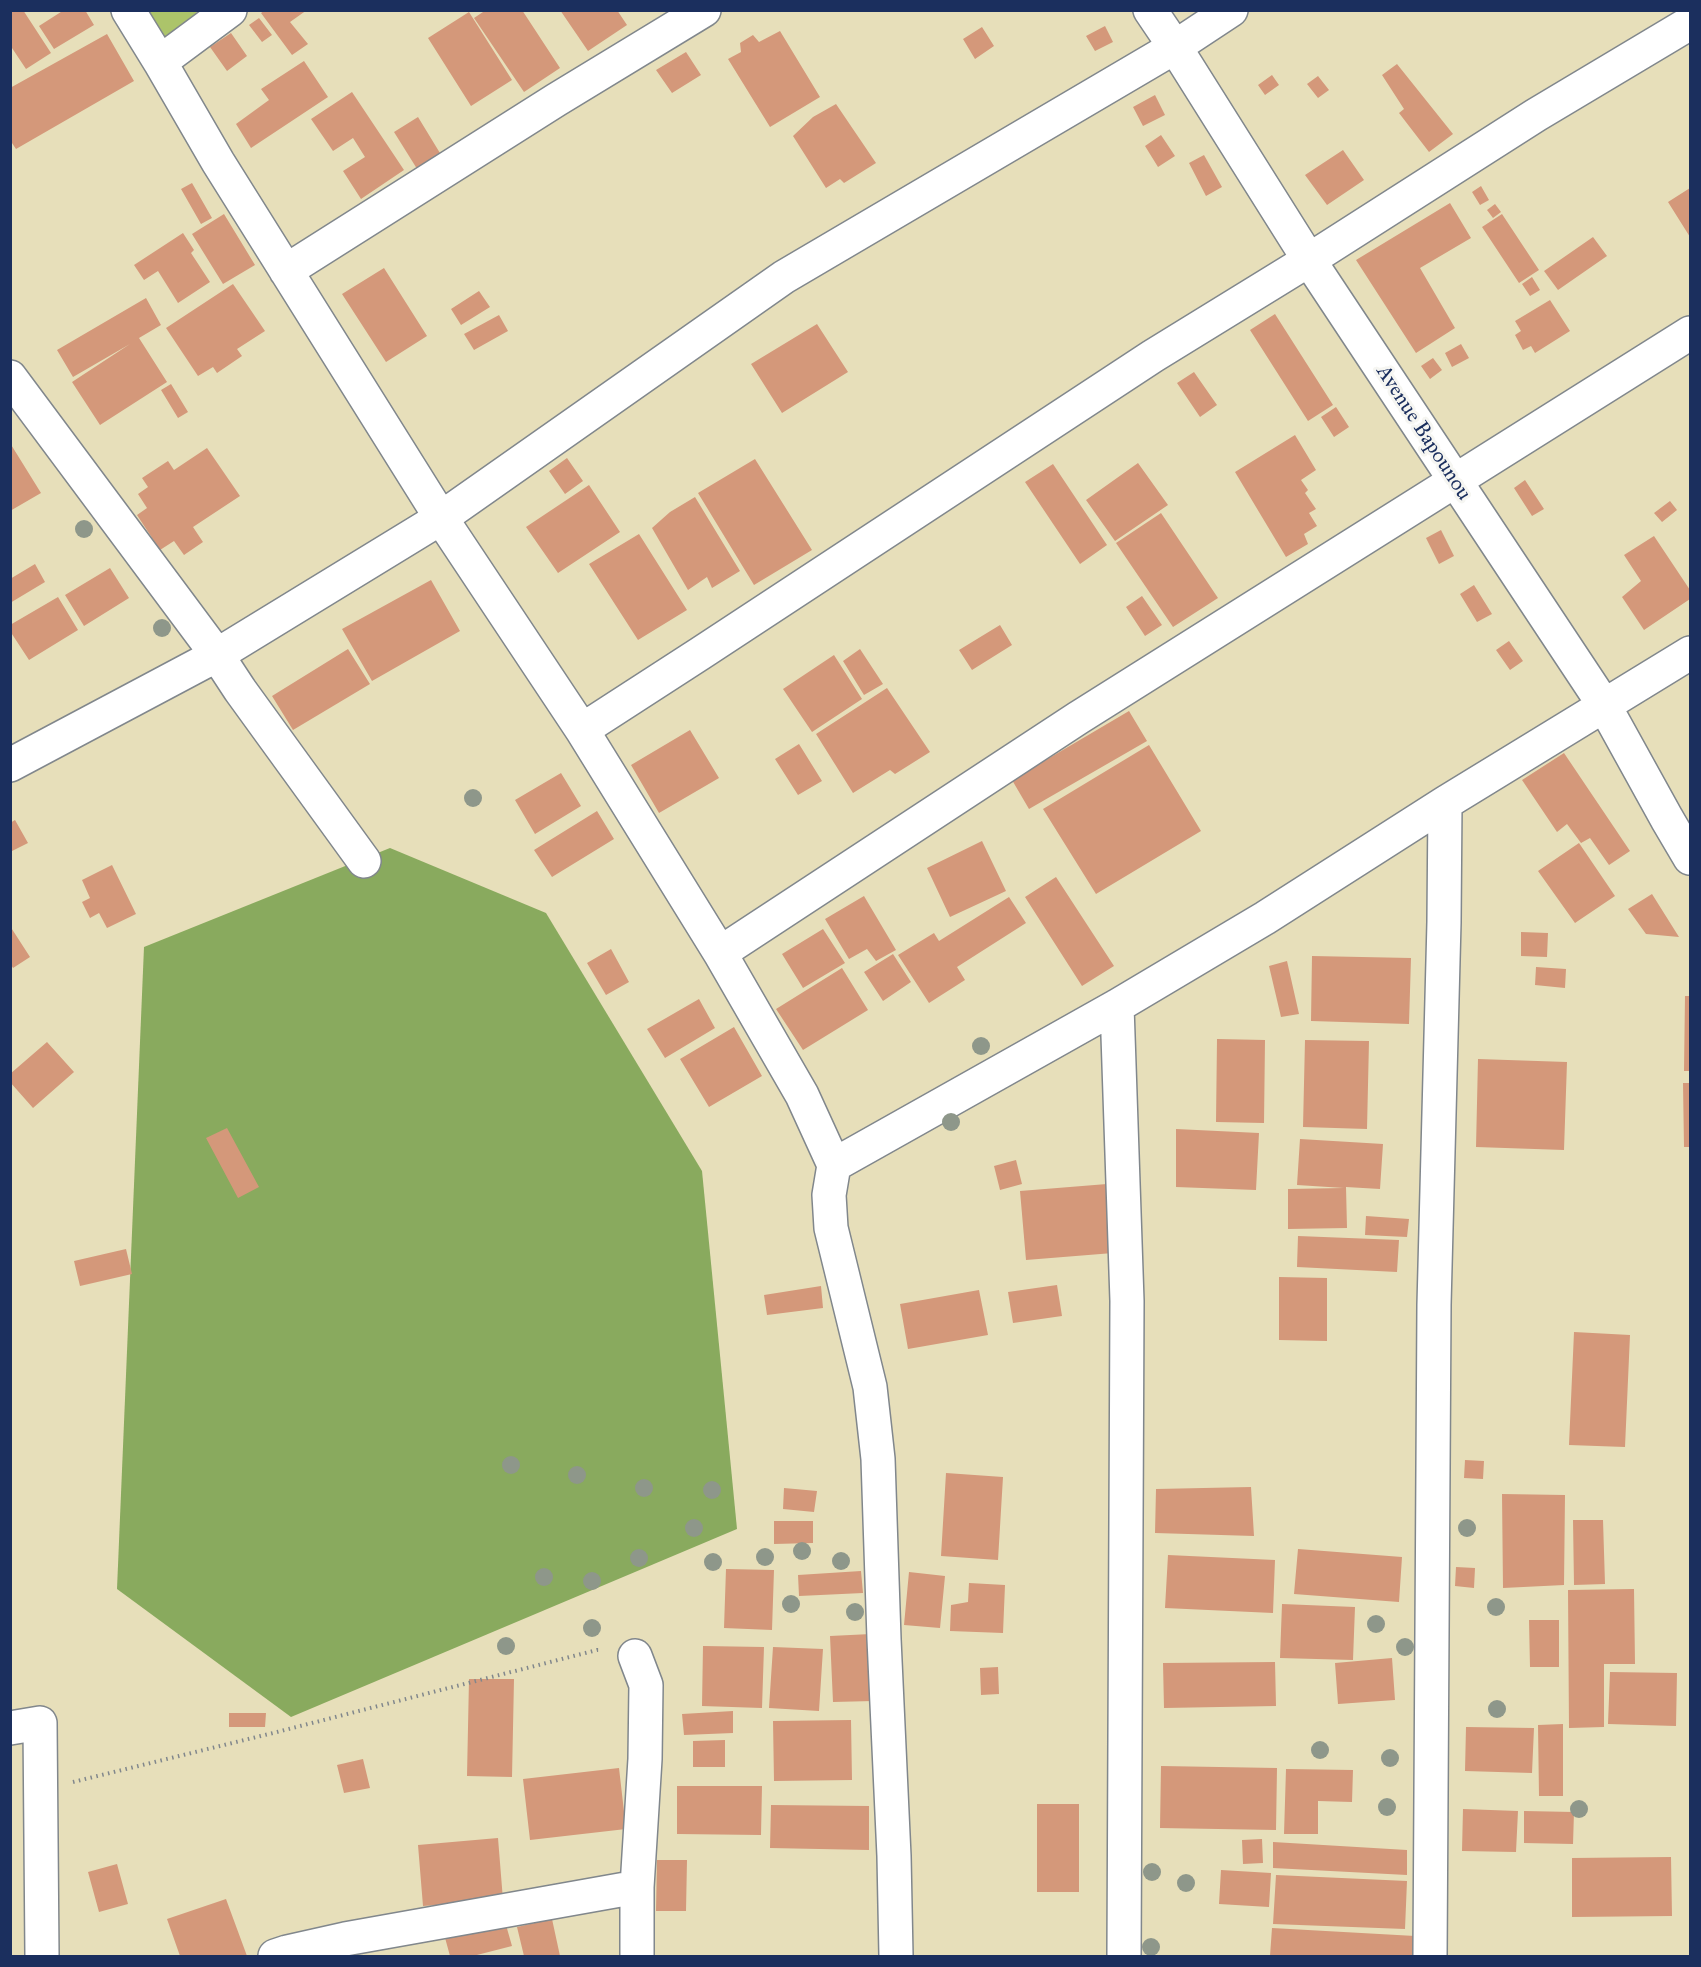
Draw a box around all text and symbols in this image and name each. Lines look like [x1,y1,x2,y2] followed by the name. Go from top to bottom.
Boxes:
[1370,361,1476,505] street label: Avenue Bapounou

